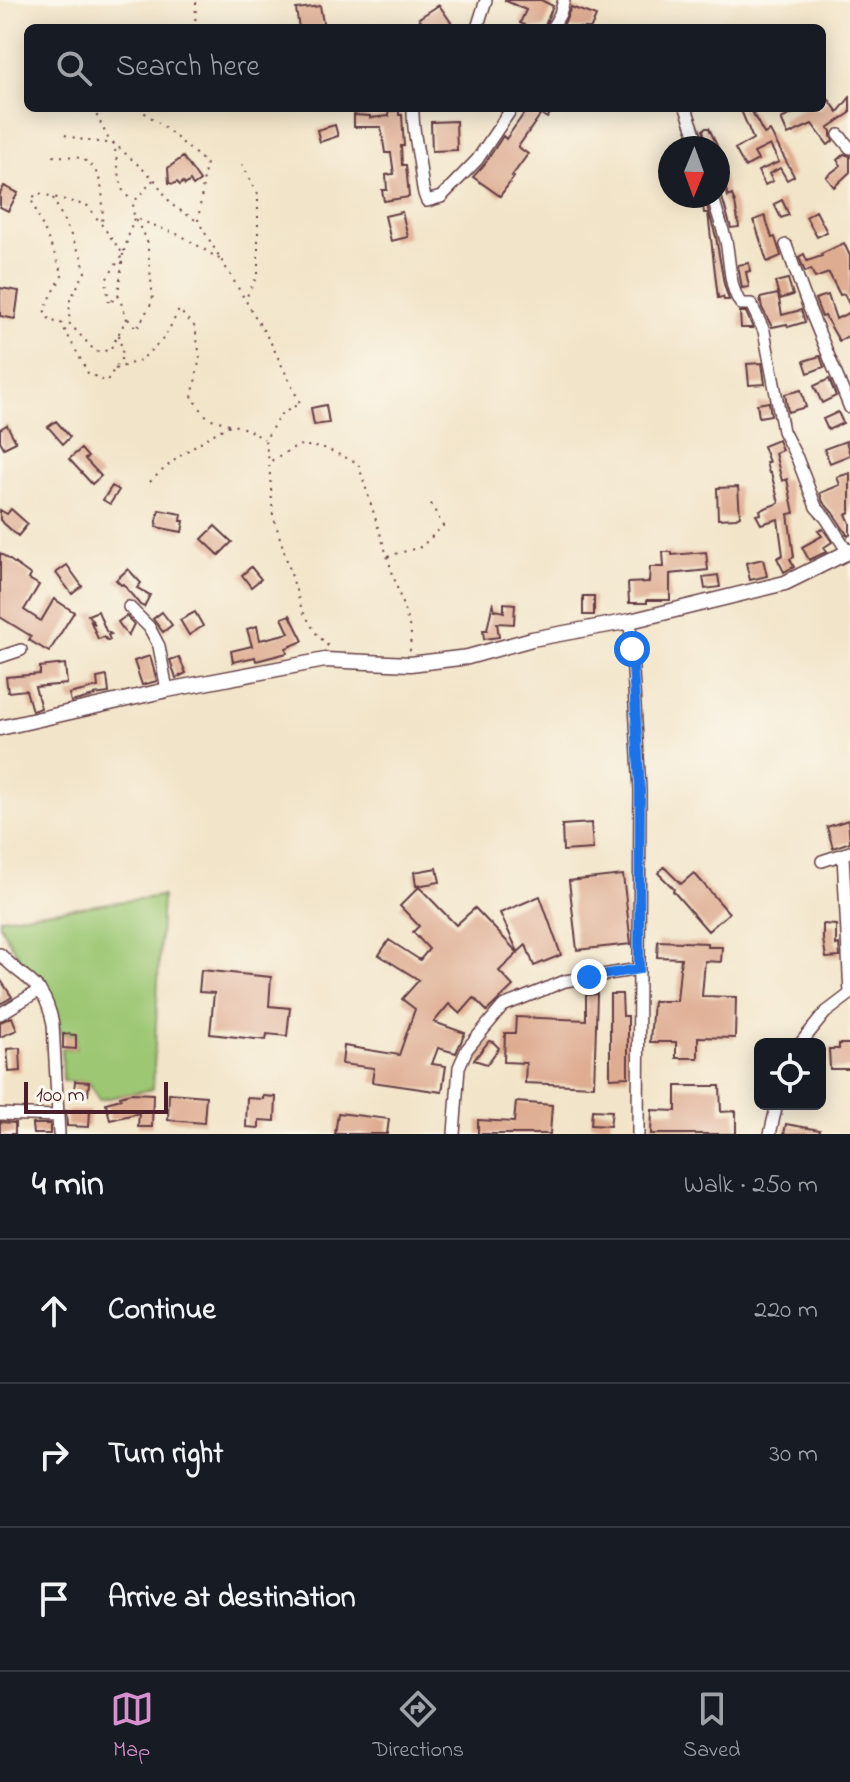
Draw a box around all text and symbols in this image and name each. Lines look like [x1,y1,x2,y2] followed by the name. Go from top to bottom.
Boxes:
[24,24,826,112] search box
[52,46,96,90] icon: search
[116,46,260,90] text: Search here
[658,136,730,208] north arrow
[614,631,650,667] route start
[571,959,607,995] route end
[754,1038,826,1110] map controls
[754,1038,826,1110] button: locate
[24,1078,168,1114] scale bar
[36,1080,85,1112] text: 100 m
[32,1161,104,1211] text: 4 min
[684,1167,818,1205] text: Walk · 250 m
[32,1289,76,1333] icon: ahead
[108,1289,216,1333] text: Continue
[754,1292,818,1330] text: 220 m
[32,1433,76,1477] icon: right
[108,1433,223,1477] text: Turn right
[769,1436,818,1474] text: 30 m
[32,1577,76,1621] icon: arrive
[108,1577,356,1621] text: Arrive at destination
[110,1687,154,1767] tab: Map
[373,1687,464,1767] tab: Directions
[683,1687,740,1767] tab: Saved

